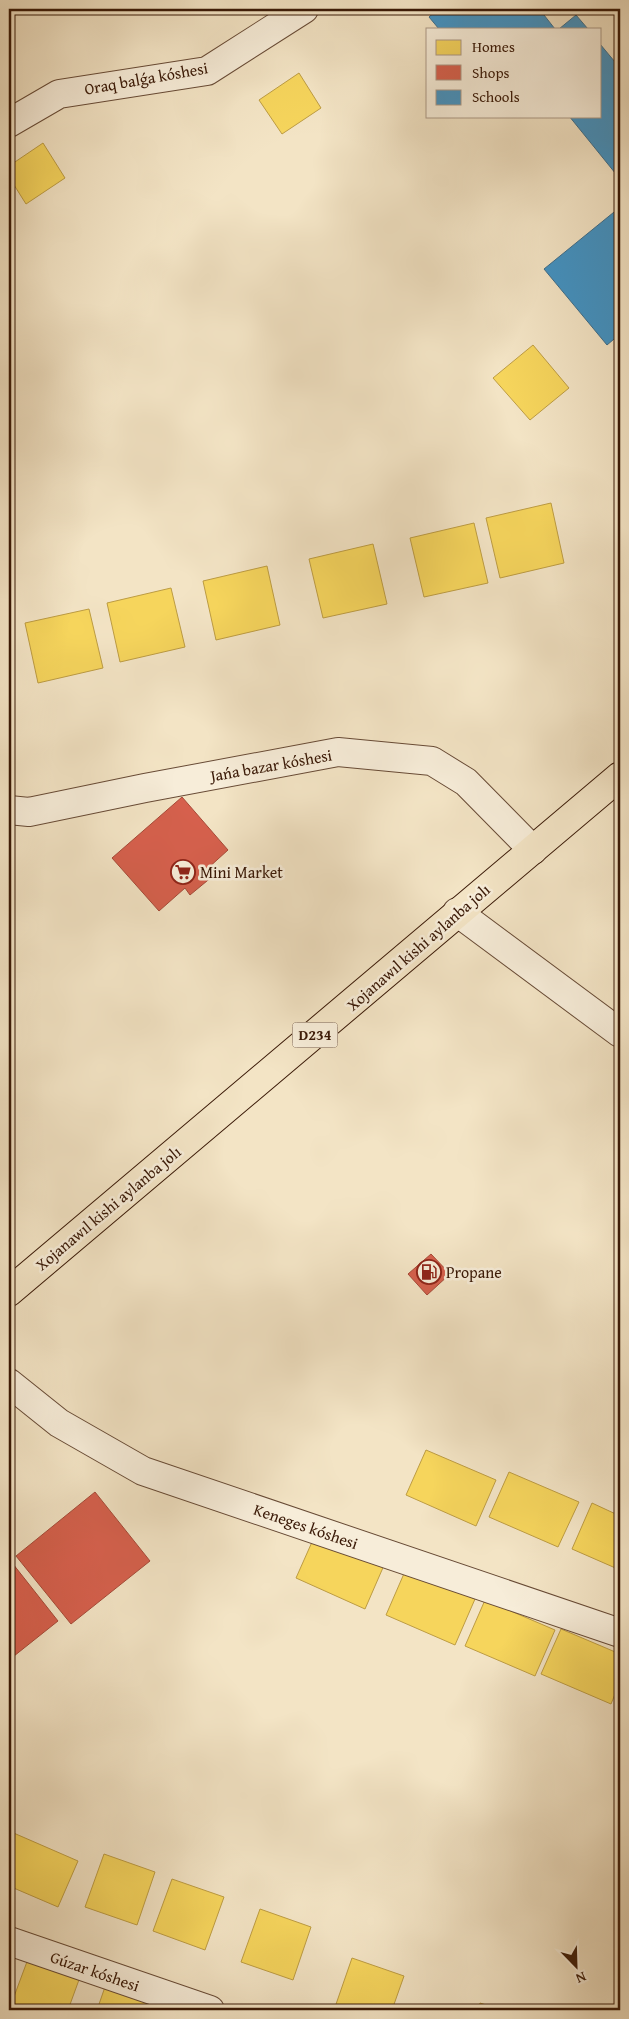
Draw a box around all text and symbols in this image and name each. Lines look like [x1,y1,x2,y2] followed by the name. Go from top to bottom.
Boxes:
[426,28,602,118] legend
[472,36,515,57] text: Homes
[82,55,210,101] street label: Oraq balǵa kóshesi
[472,62,509,83] text: Shops
[472,86,520,107] text: Schools
[206,742,334,788] street label: Jańa bazar kóshesi
[170,859,196,885] supermarket icon: Mini Market
[200,860,283,884] place label: Mini Market
[341,877,495,1016] street label: Xojanawıl kishi aylanba jolı
[292,1022,338,1048] road number: D234
[30,1140,186,1276] street label: Xojanawıl kishi aylanba jolı
[416,1259,442,1285] fuel station icon: Propane
[446,1260,502,1284] place label: Propane
[251,1497,362,1555] street label: Keneges kóshesi
[552,1942,602,1992] north arrow
[47,1945,143,1998] street label: Gúzar kóshesi
[572,1967,589,1989] text: N

